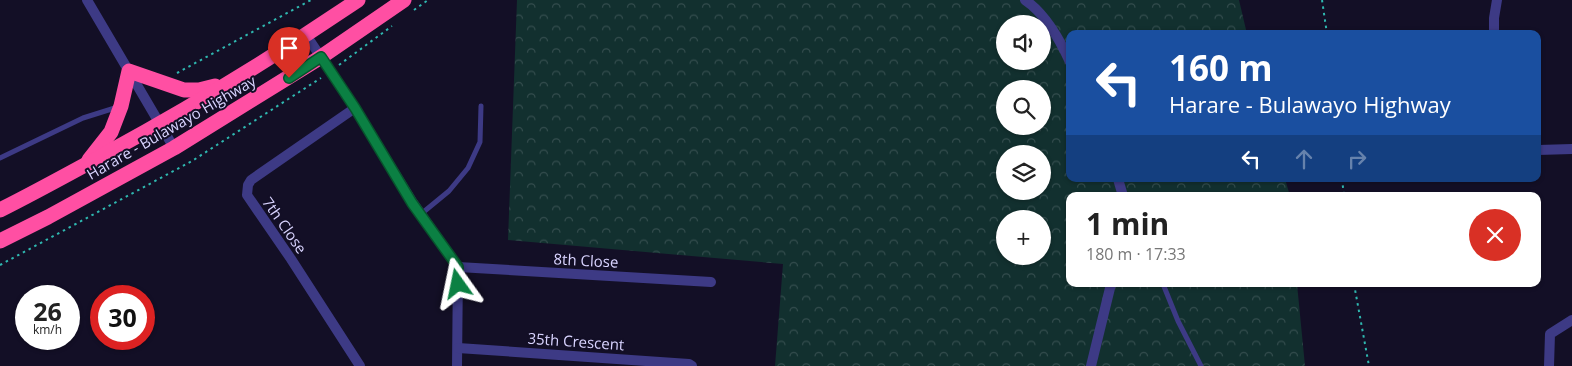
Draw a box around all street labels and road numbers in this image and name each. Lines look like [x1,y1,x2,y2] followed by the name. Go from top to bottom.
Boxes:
[83,70,260,184] street label: Harare - Bulawayo Highway
[258,193,312,257] street label: 7th Close
[553,248,619,272] street label: 8th Close
[527,328,625,354] street label: 35th Crescent

